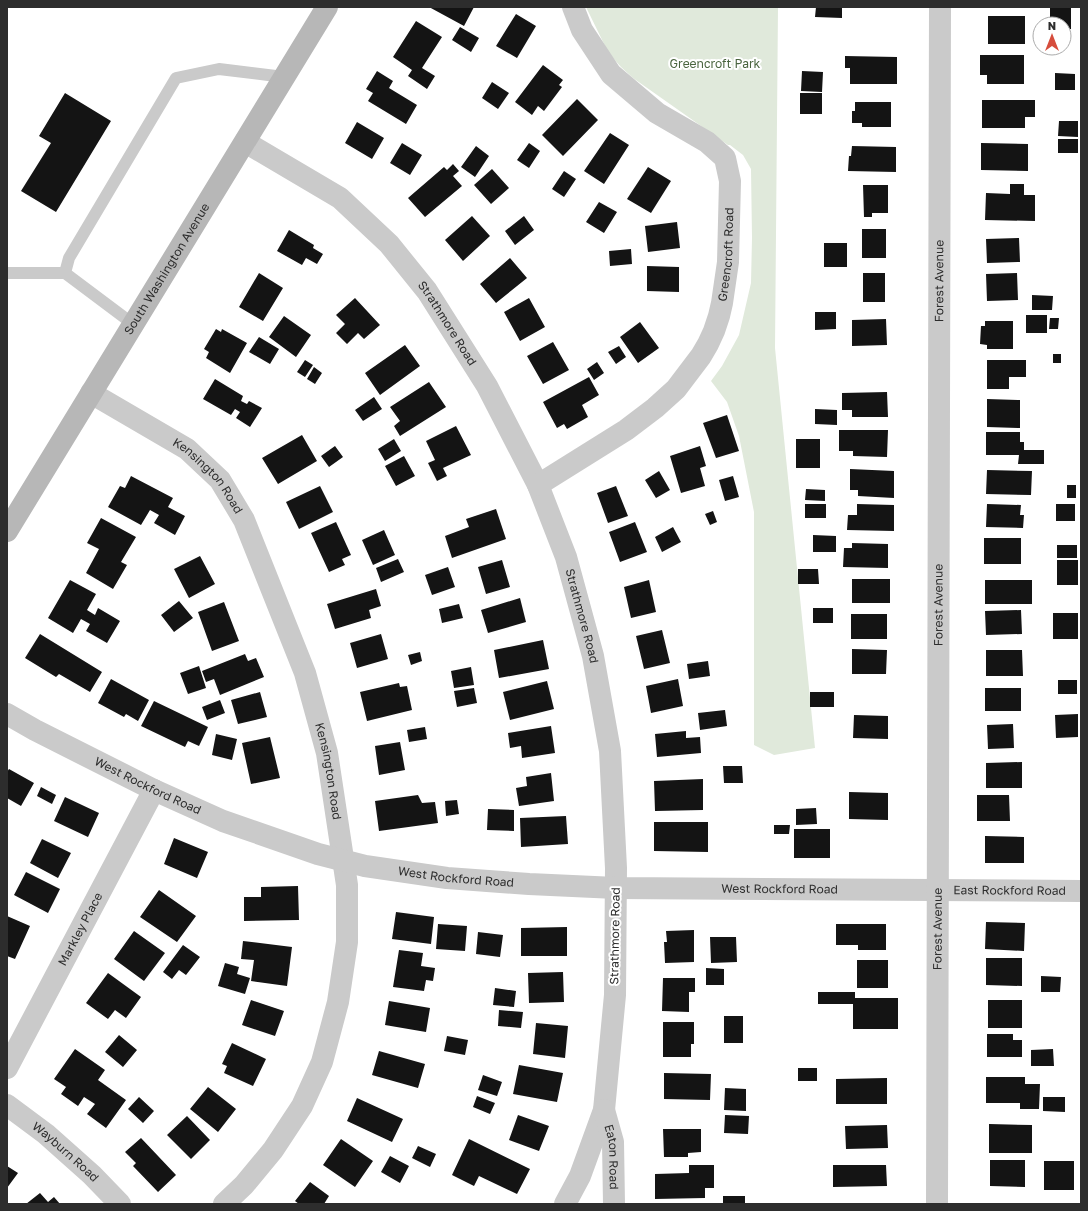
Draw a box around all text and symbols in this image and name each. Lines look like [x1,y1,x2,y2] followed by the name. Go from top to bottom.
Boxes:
[1032,16,1072,56] north arrow
[1048,19,1056,32] text: N
[670,56,761,71] park label: Greencroft Park
[121,200,213,337] street label: South Washington Avenue
[714,207,736,302] street label: Greencroft Road
[931,240,946,322] street label: Forest Avenue
[415,278,480,368] street label: Strathmore Road
[170,434,246,516] street label: Kensington Road
[930,564,946,646] street label: Forest Avenue
[562,567,602,664] street label: Strathmore Road
[312,721,345,821] street label: Kensington Road
[92,753,204,817] street label: West Rockford Road
[397,863,515,890] street label: West Rockford Road
[721,881,838,896] street label: West Rockford Road
[953,882,1066,898] street label: East Rockford Road
[606,887,623,985] street label: Strathmore Road
[930,888,945,970] street label: Forest Avenue
[54,890,105,968] street label: Markley Place
[30,1118,102,1185] street label: Wayburn Road
[601,1122,622,1190] street label: Eaton Road

